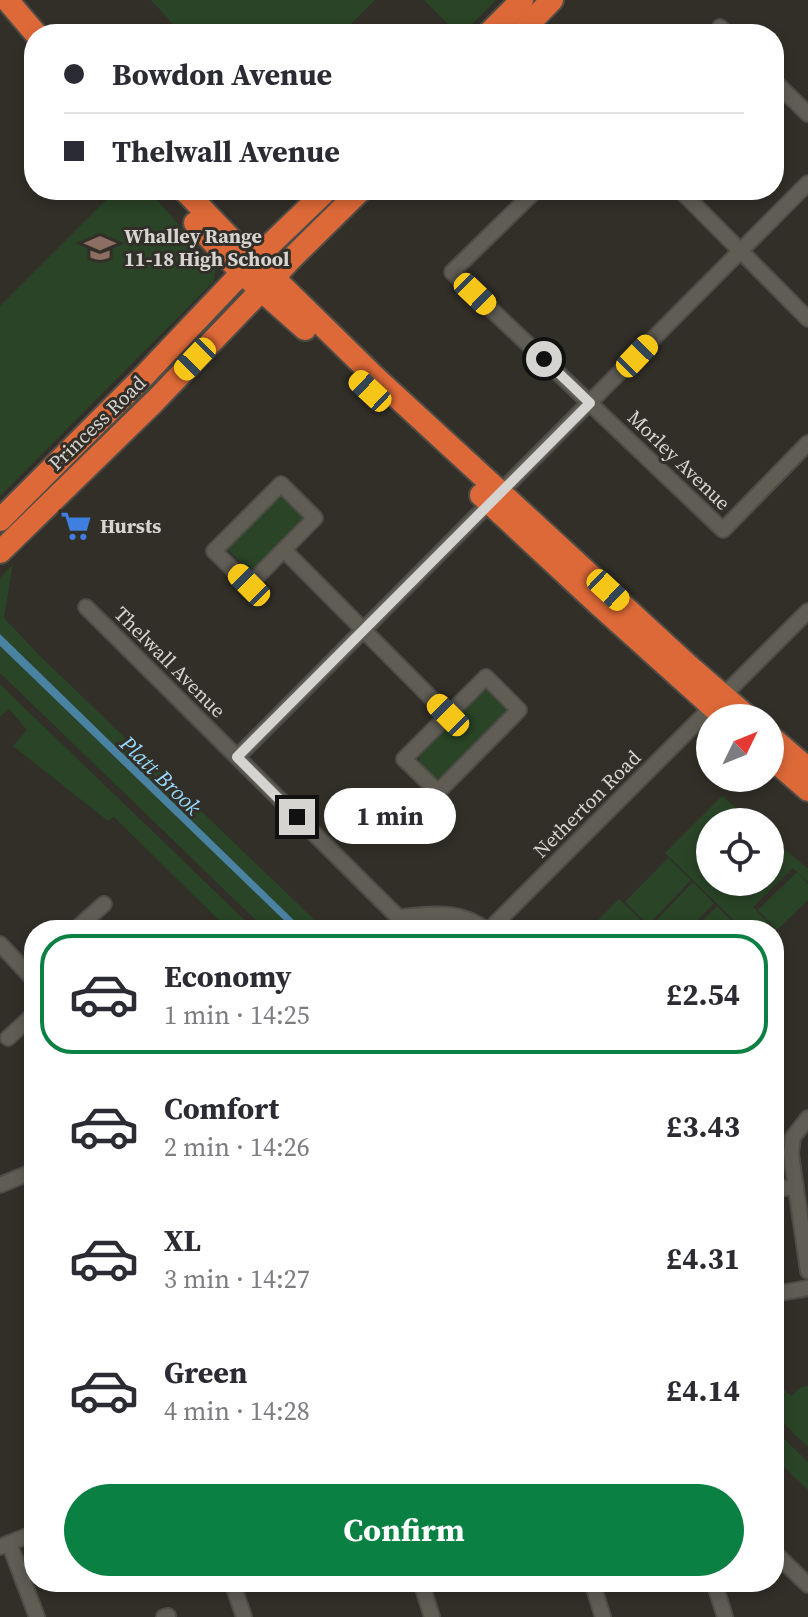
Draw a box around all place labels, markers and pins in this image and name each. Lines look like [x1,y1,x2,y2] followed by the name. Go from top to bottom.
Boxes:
[124,222,290,273] place label: Whalley Range 11-18 High School
[83,231,117,265] school or university icon: Whalley Range 11-18 High School
[59,509,93,543] supermarket icon: Hursts
[100,512,161,540] place label: Hursts

